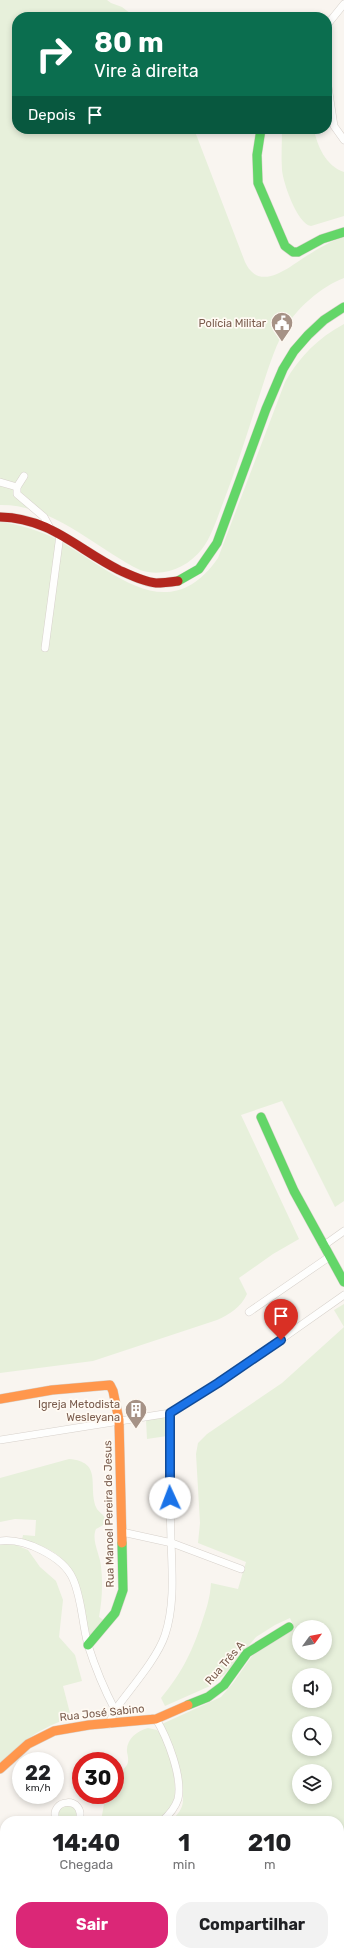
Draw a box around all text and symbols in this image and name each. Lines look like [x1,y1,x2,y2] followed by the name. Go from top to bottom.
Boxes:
[94,26,164,59] text: 80 m
[28,28,80,80] icon: right
[94,60,199,82] text: Vire à direita
[84,104,106,126] icon: arrive
[28,106,76,124] text: Depois
[269,310,295,343] public building icon: Polícia Militar
[199,317,267,330] place label: Polícia Militar
[264,1299,298,1340] pin
[270,1305,292,1327] icon: arrive
[123,1397,149,1430] building icon: Igreja Metodista Wesleyana
[38,1398,120,1424] place label: Igreja Metodista Wesleyana
[101,1440,117,1588] street label: Rua Manoel Pereira de Jesus
[149,1477,191,1519] position arrow
[292,1620,332,1660] north arrow
[292,1620,332,1804] map controls
[203,1638,248,1687] street label: Rua Três A
[292,1668,332,1708] button: sound
[59,1702,145,1724] street label: Rua José Sabino
[292,1716,332,1756] button: search
[72,1752,124,1804] speed limit sign: 30
[25,1761,51,1785] text: 22
[292,1764,332,1804] button: layers
[26,1782,50,1794] text: km/h
[52,1829,120,1857] text: 14:40
[178,1829,190,1857] text: 1
[248,1829,292,1857] text: 210
[60,1857,113,1872] text: Chegada
[173,1857,195,1872] text: min
[264,1857,275,1872] text: m
[16,1902,168,1948] button: Sair
[176,1902,328,1948] button: Compartilhar

